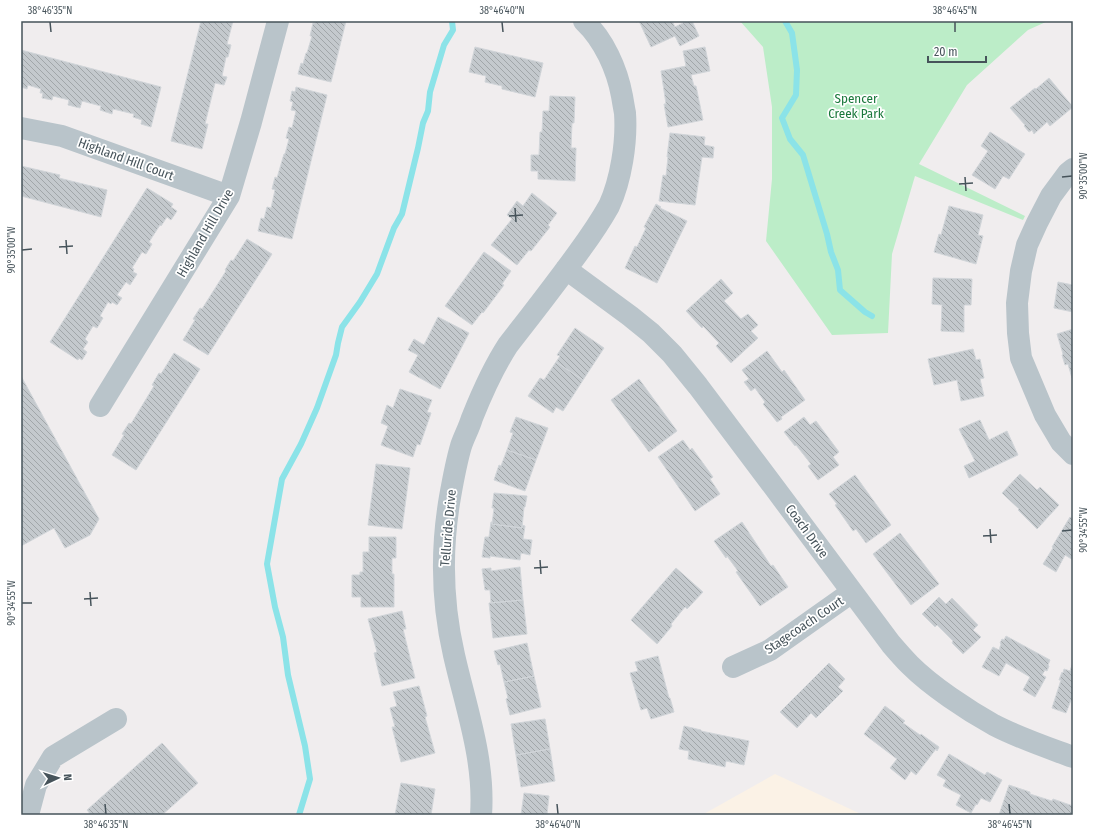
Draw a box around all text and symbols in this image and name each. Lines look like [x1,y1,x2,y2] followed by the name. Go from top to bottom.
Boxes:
[28,5,72,17] text: 38°46'35"N
[479,5,525,17] text: 38°46'40"N
[933,5,977,17] text: 38°46'45"N
[928,38,986,64] scale bar
[934,45,958,59] text: 20 m
[828,91,885,121] park label: Spencer Creek Park
[76,135,177,184] street label: Highland Hill Court
[1078,152,1090,200] text: 90°35'00"W
[174,186,236,280] street label: Highland Hill Drive
[6,226,18,274] text: 90°35'00"W
[437,489,459,567] street label: Telluride Drive
[783,501,831,561] street label: Coach Drive
[1078,507,1090,553] text: 90°34'55"W
[6,580,18,626] text: 90°34'55"W
[762,593,847,657] street label: Stagecoach Court
[38,758,78,798] north arrow
[61,774,74,781] text: N
[84,819,128,831] text: 38°46'35"N
[535,819,581,831] text: 38°46'40"N
[988,819,1032,831] text: 38°46'45"N

